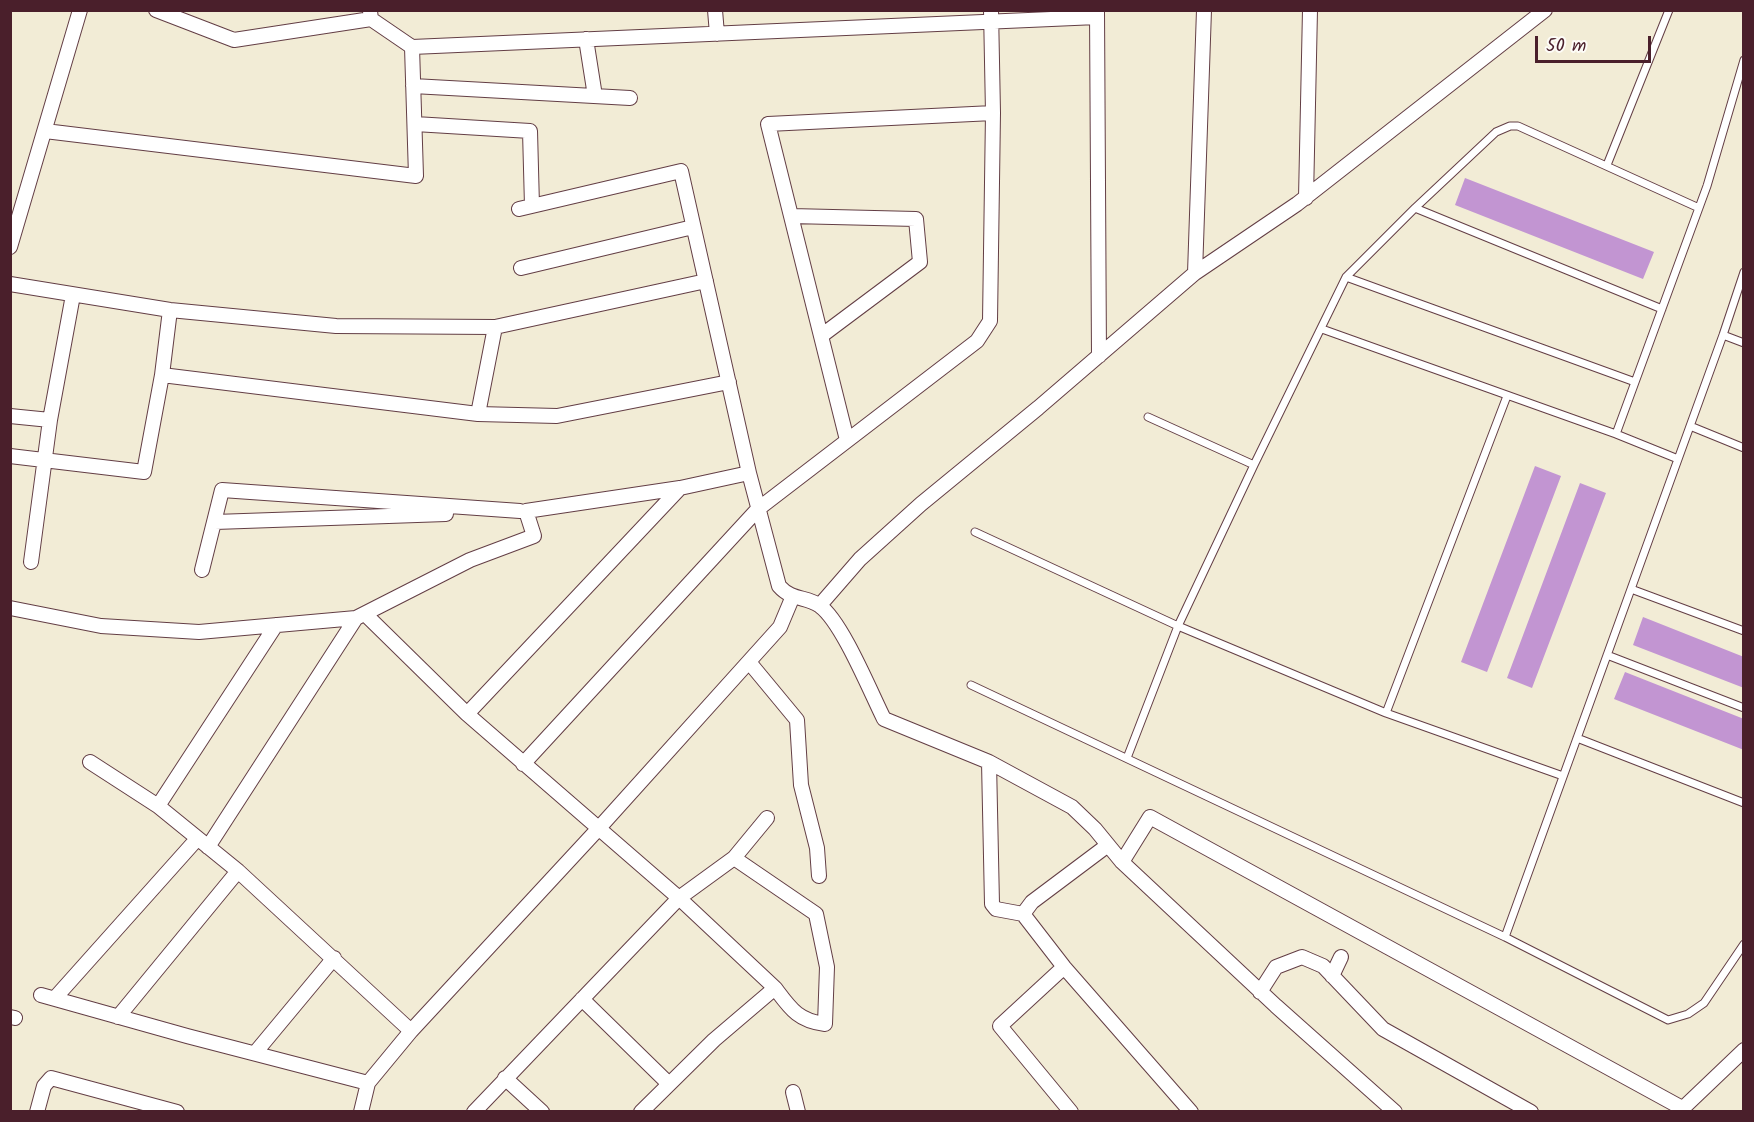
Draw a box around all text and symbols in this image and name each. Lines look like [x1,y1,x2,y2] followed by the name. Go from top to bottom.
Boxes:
[1538,24,1654,62] scale bar
[1546,32,1586,61] text: 50 m

